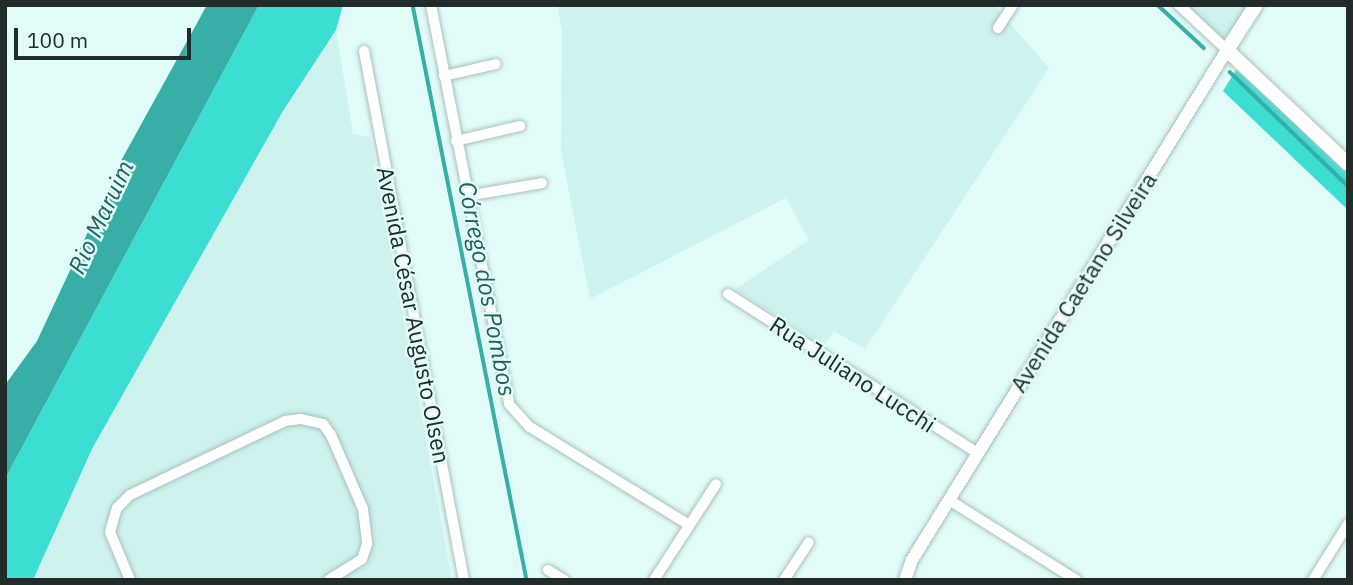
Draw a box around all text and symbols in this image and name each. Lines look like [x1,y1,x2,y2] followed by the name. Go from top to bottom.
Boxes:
[18,14,194,58] scale bar
[27,26,88,54] text: 100 m
[62,156,140,278] water label: Rio Maruim
[372,164,456,466] street label: Avenida César Augusto Olsen
[1004,167,1162,397] street label: Avenida Caetano Silveira
[452,179,522,399] water label: Córrego dos Pombos
[765,310,941,438] street label: Rua Juliano Lucchi

